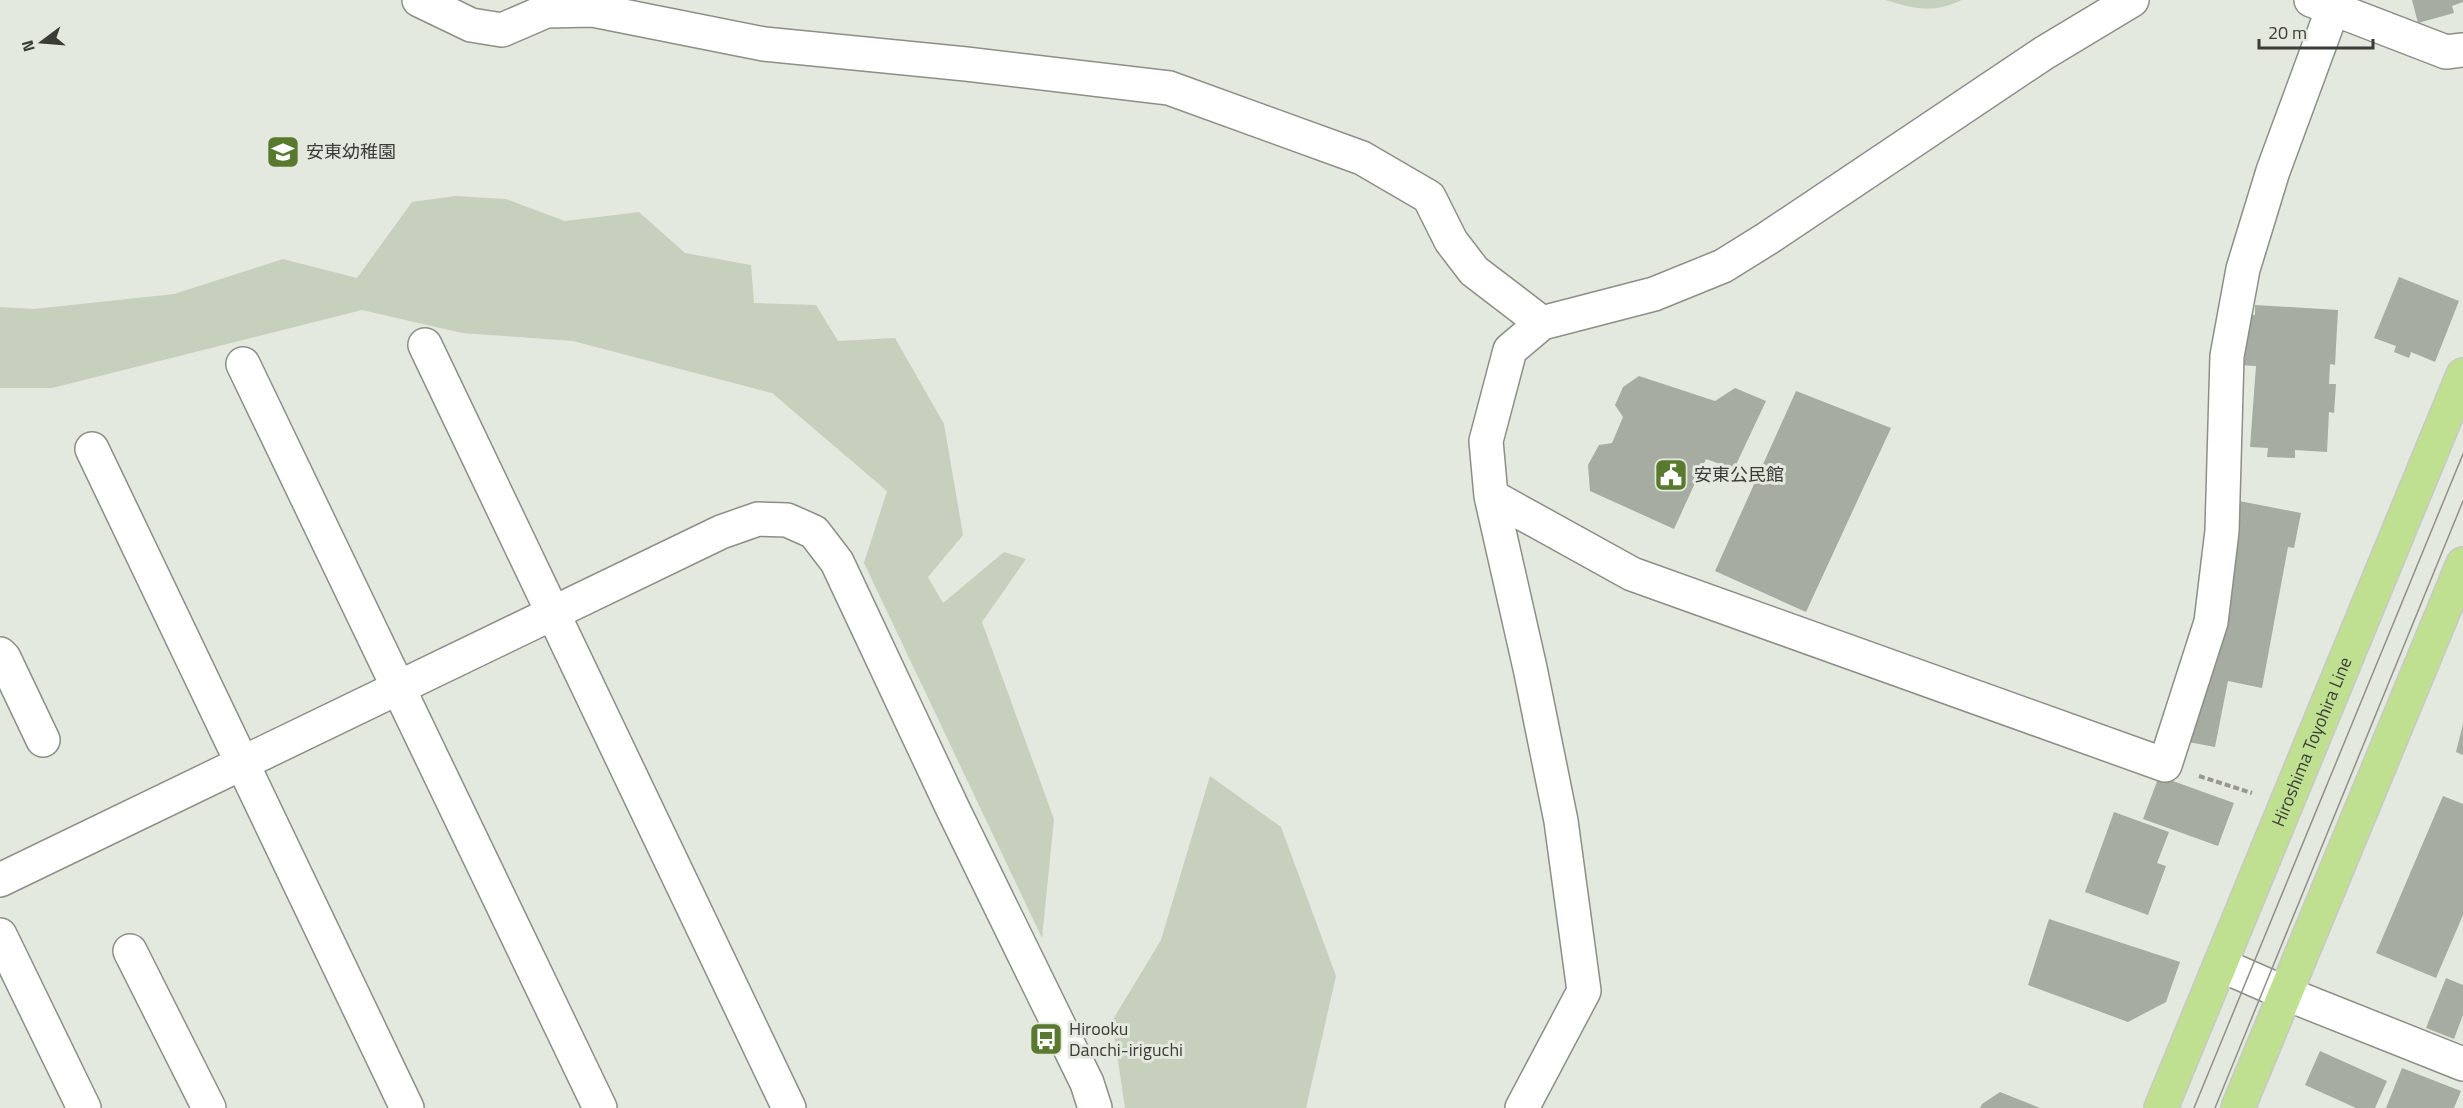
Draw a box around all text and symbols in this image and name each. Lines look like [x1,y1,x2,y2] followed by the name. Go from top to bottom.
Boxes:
[12,12,72,72] north arrow
[2259,12,2373,50] scale bar
[2268,19,2307,46] text: 20 m
[15,37,41,55] text: N
[265,134,301,170] school or university icon: 安東幼稚園
[306,138,396,165] place label: 安東幼稚園
[1653,457,1689,493] public building icon: 安東公民館
[1694,461,1784,488] place label: 安東公民館
[2264,653,2358,831] street label: Hiroshima Toyohira Line
[1069,1015,1183,1063] place label: Hirooku Danchi-iriguchi
[1028,1021,1064,1057] bus stop icon: Hirooku Danchi-iriguchi

